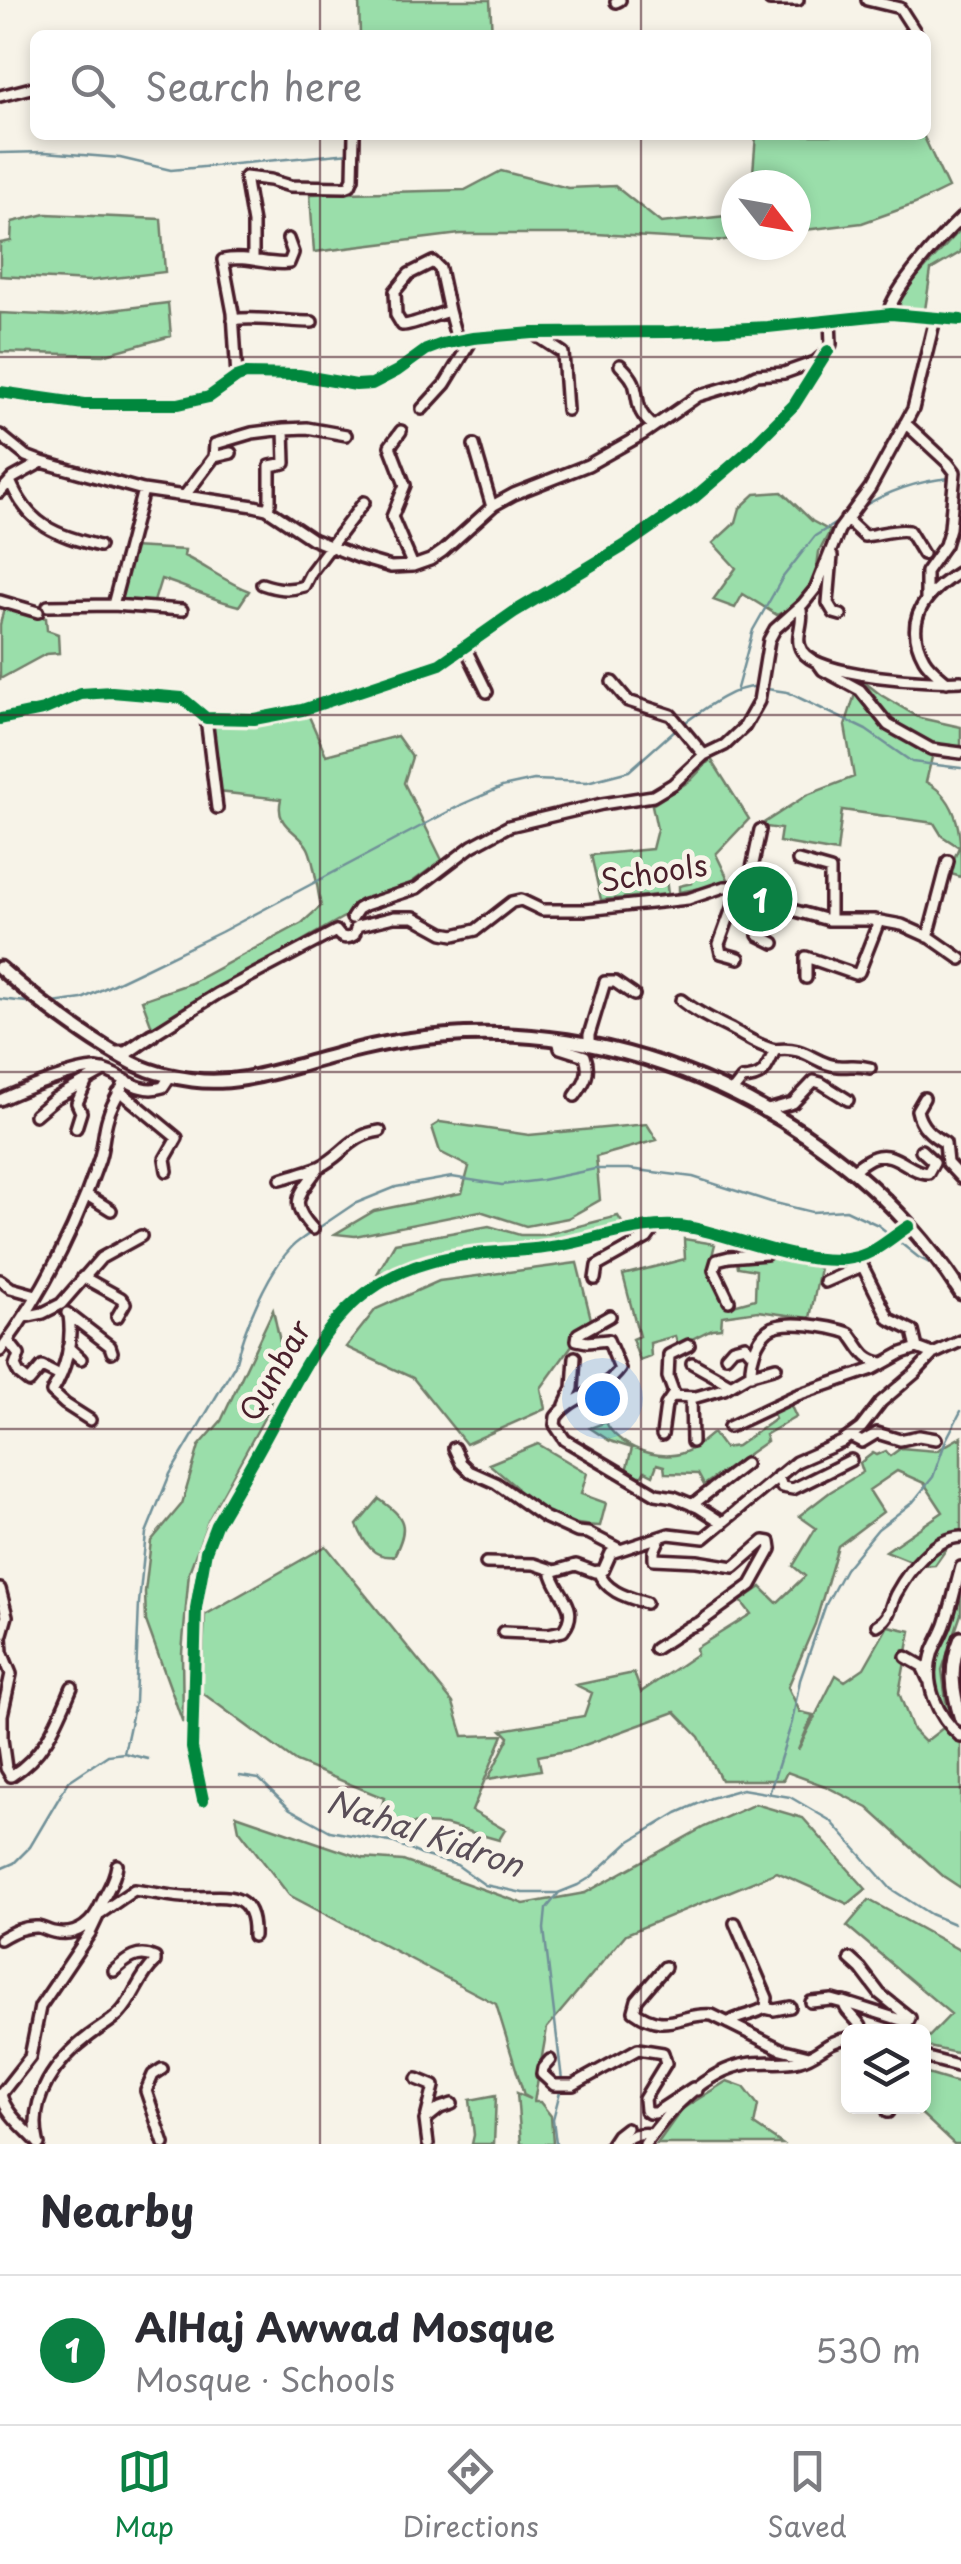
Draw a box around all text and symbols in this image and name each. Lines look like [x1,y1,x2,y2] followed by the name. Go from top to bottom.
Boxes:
[30,30,931,140] search box
[145,57,362,114] text: Search here
[65,58,120,113] icon: search
[721,170,811,260] north arrow
[597,841,710,902] street label: Schools
[728,862,792,936] pin: 1
[227,1310,321,1429] street label: Qunbar
[577,1373,628,1424] your location
[321,1776,532,1889] water label: Nahal Kidron
[841,2024,931,2114] map controls
[841,2024,931,2114] button: layers
[40,2178,194,2241] text: Nearby
[135,2298,555,2355] text: AlHaj Awwad Mosque
[65,2326,80,2374] text: 1
[815,2326,921,2374] text: 530 m
[135,2355,395,2403] text: Mosque · Schools
[114,2444,174,2547] tab: Map
[403,2444,539,2547] tab: Directions
[767,2444,847,2547] tab: Saved

